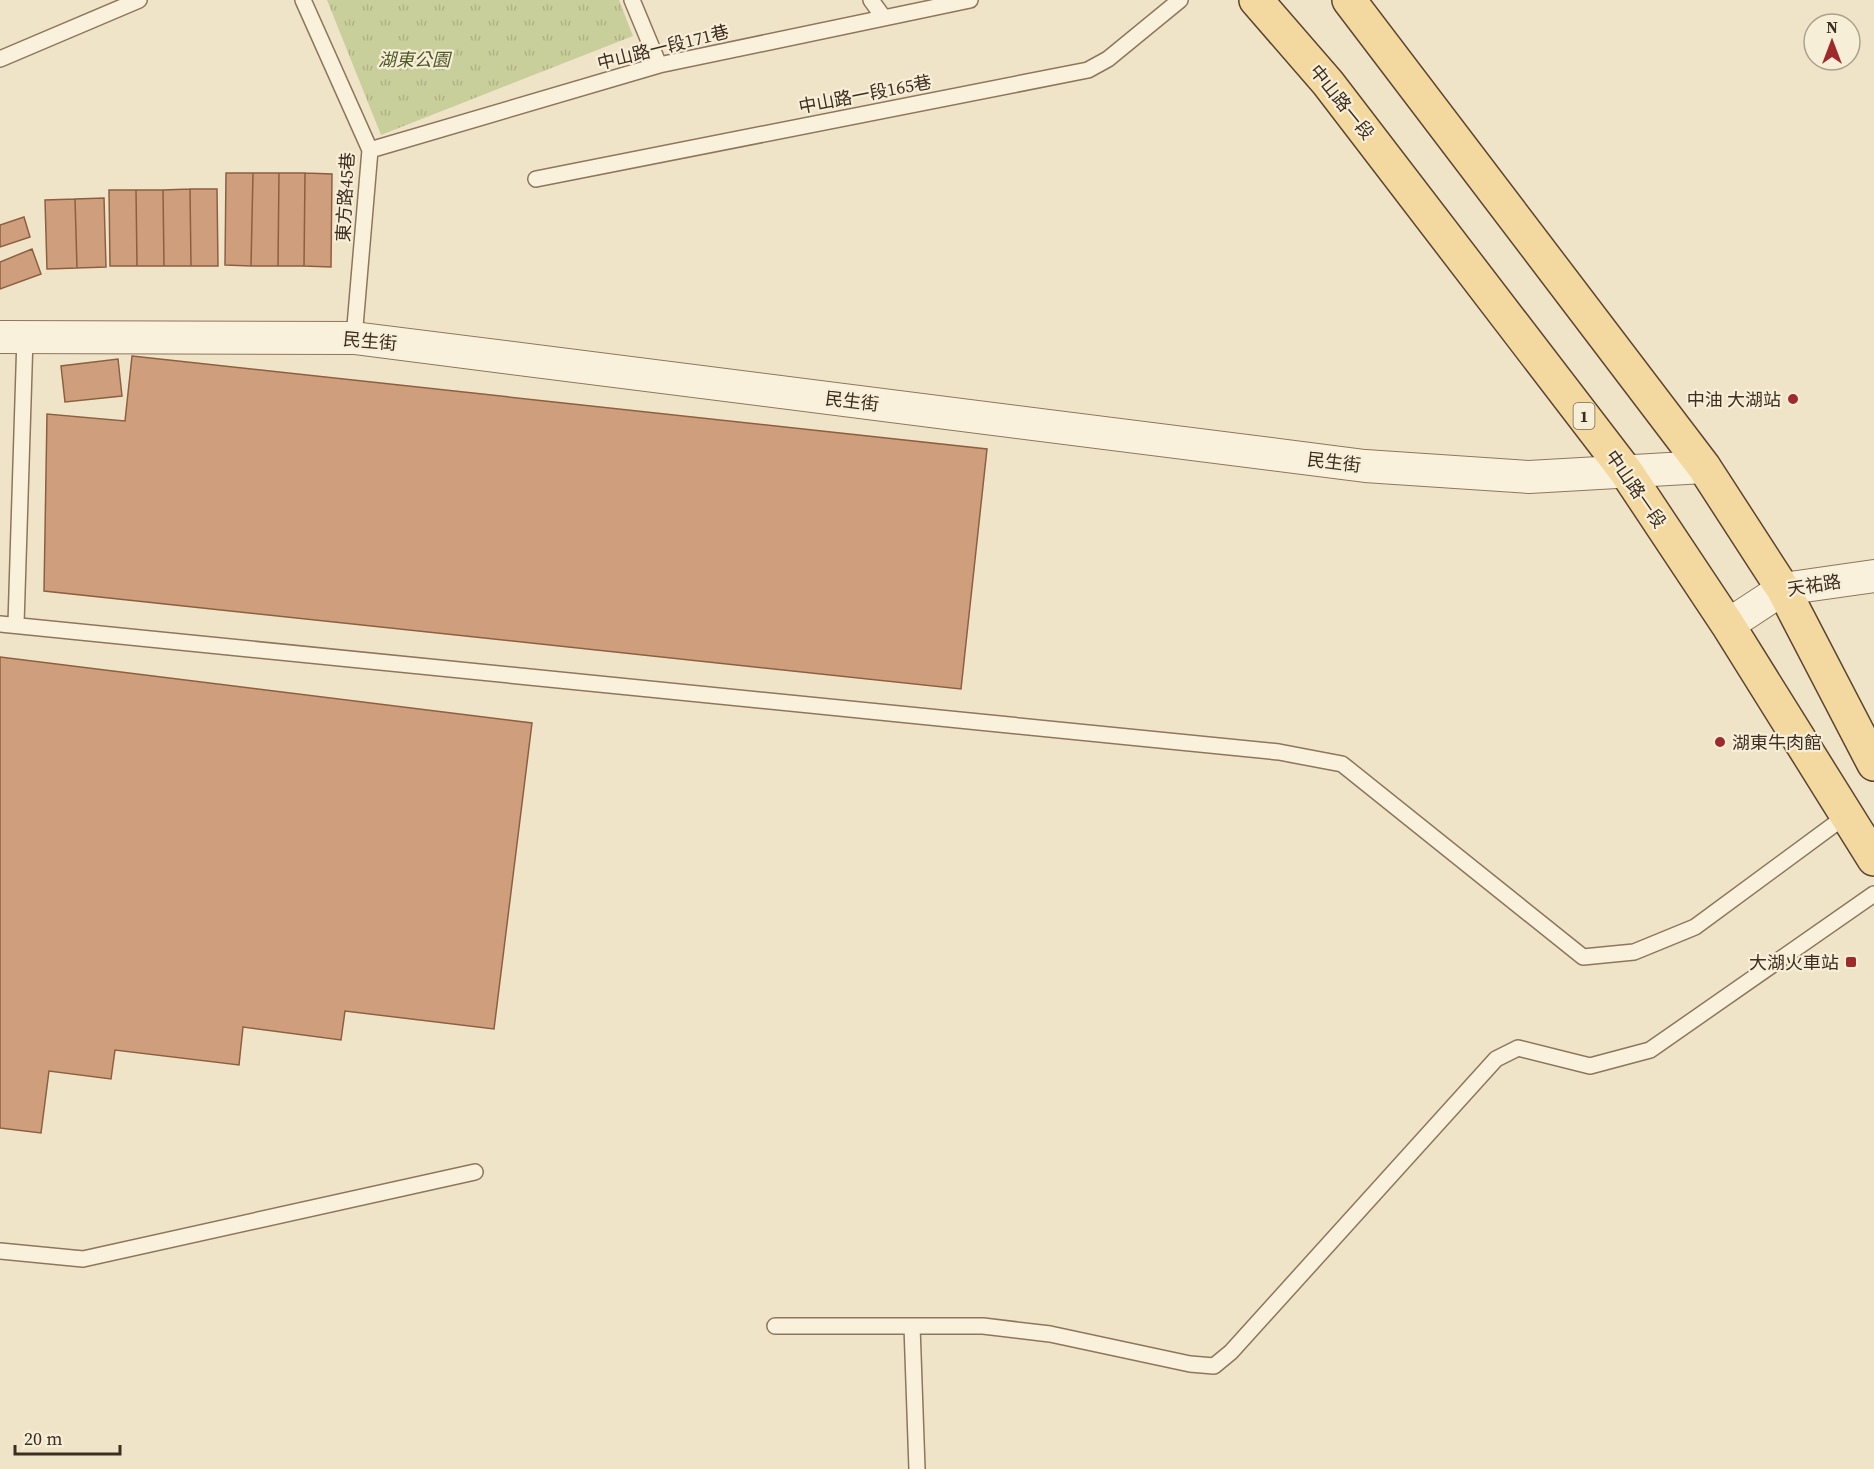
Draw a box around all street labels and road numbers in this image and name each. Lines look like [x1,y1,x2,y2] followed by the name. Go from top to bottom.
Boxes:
[594,19,732,75] street label: 中山路一段171巷
[1304,59,1380,145] street label: 中山路一段
[796,69,934,119] street label: 中山路一段165巷
[330,151,360,243] street label: 東方路45巷
[342,326,398,356] street label: 民生街
[824,385,880,417] street label: 民生街
[1574,403,1594,429] road number: 1
[1600,445,1672,533] street label: 中山路一段
[1306,446,1362,478] street label: 民生街
[1785,568,1843,602] street label: 天祐路

